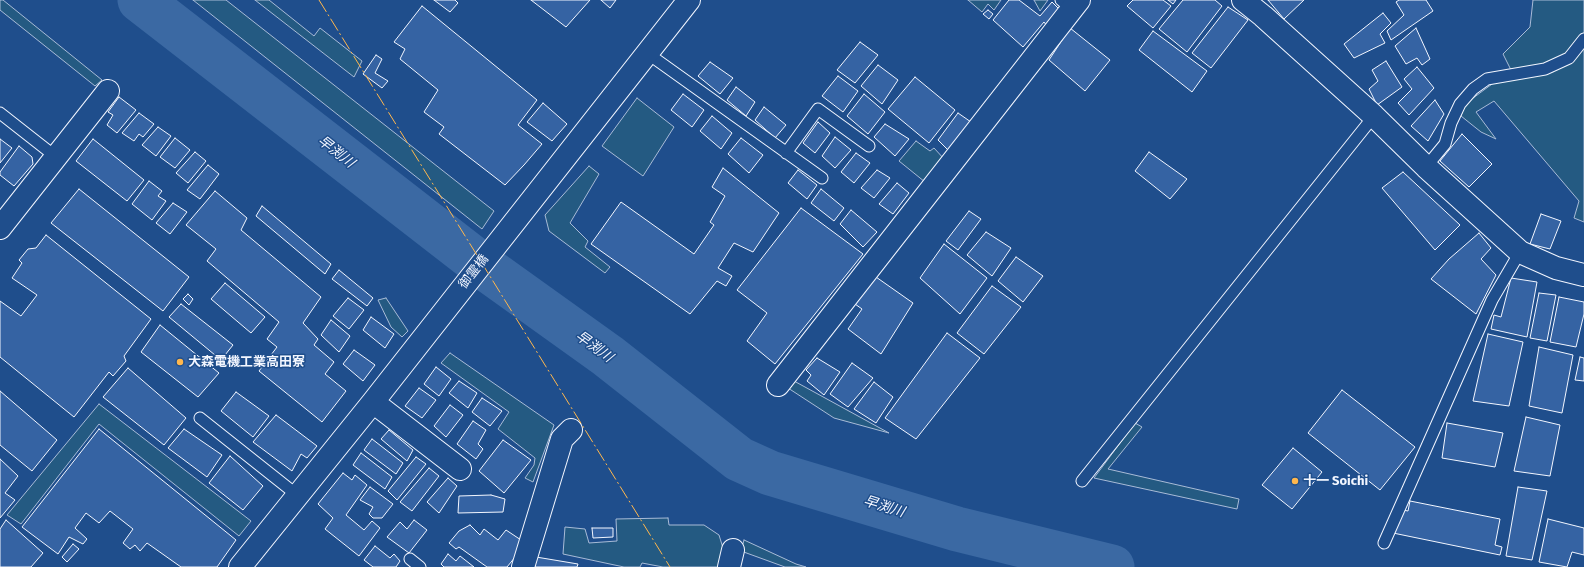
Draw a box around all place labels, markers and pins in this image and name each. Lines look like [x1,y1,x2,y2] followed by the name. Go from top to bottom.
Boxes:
[188,354,305,370] place label: 大森電機工業高田寮
[175,357,185,367] marker: 大森電機工業高田寮
[1303,473,1368,489] place label: 十一 Soichi
[1290,476,1300,486] marker: 十一 Soichi

